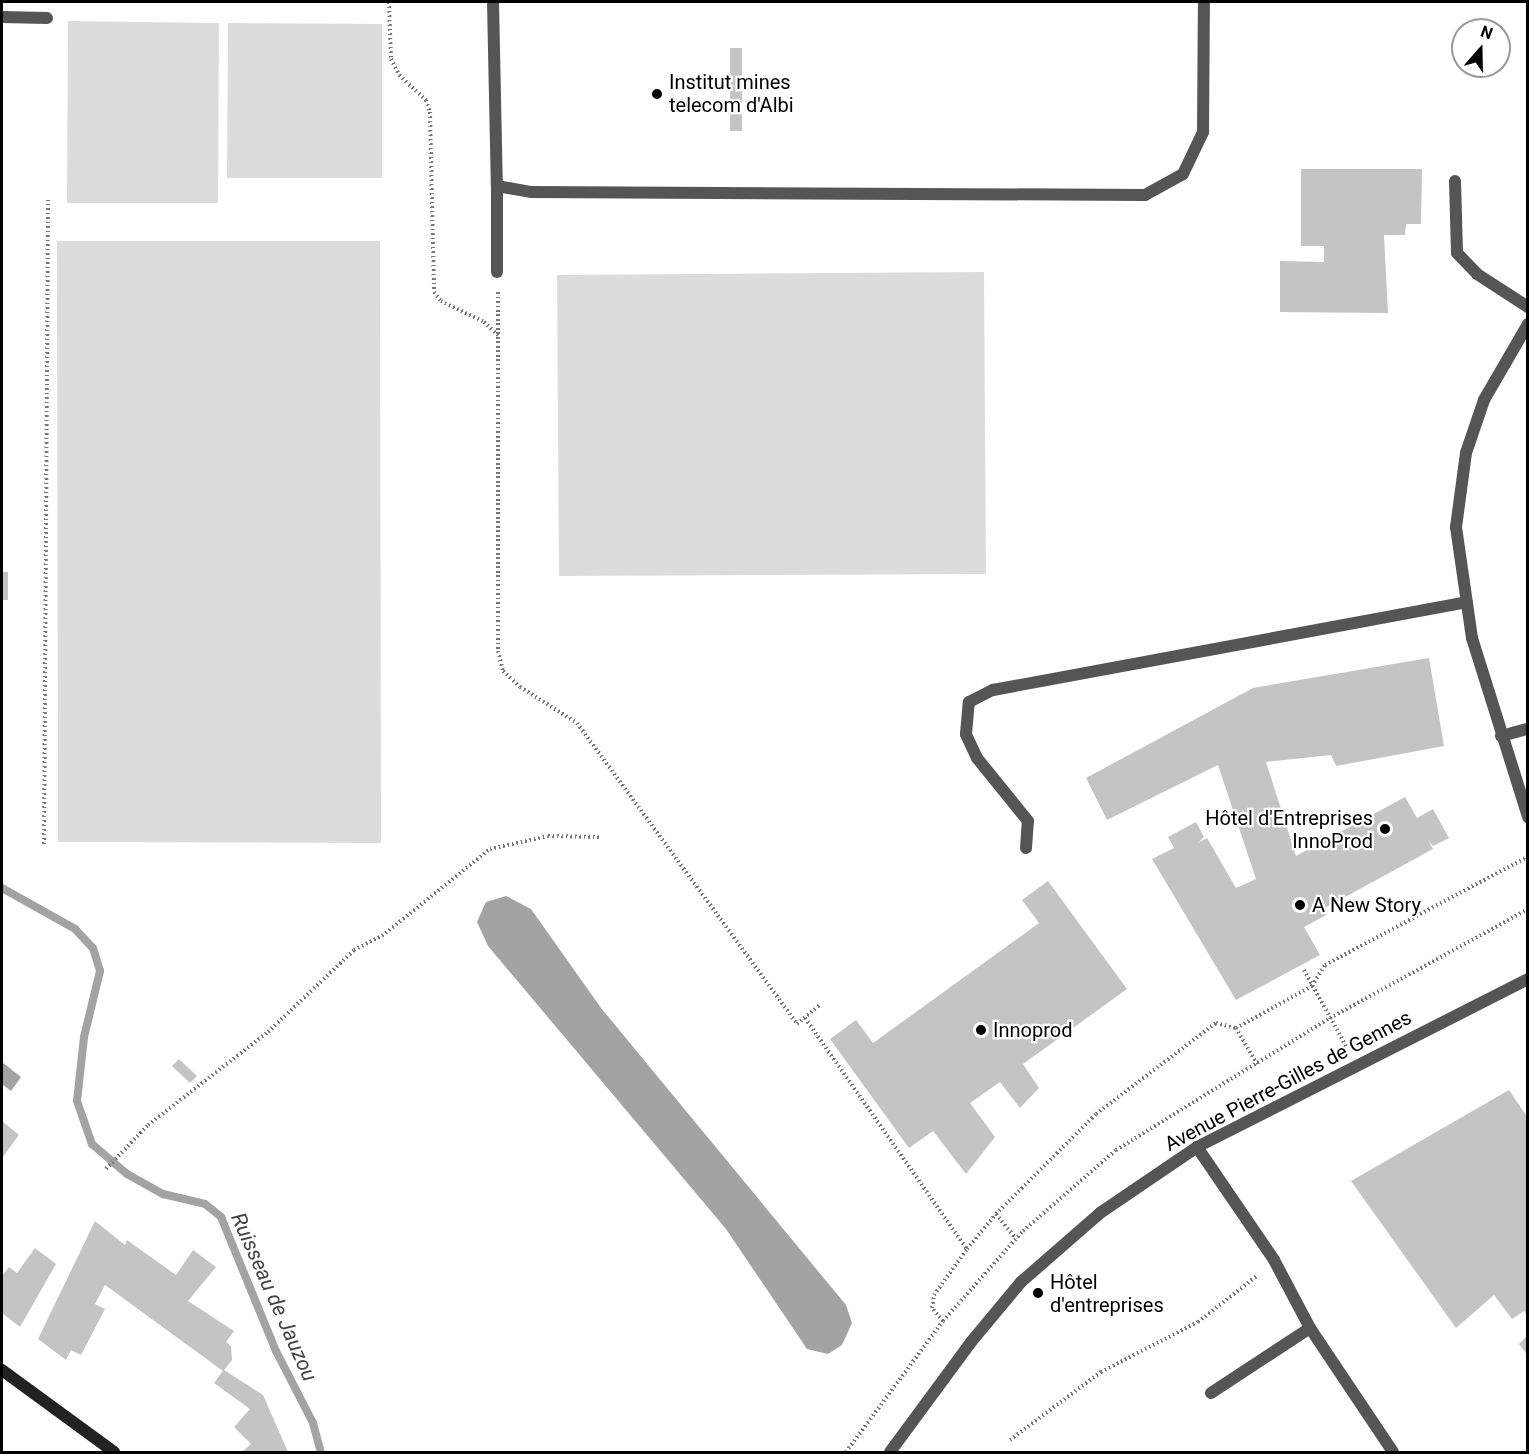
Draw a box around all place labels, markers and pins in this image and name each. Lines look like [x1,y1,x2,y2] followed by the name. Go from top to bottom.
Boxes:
[669,70,794,117] place label: Institut mines telecom d'Albi
[650,87,664,101] marker: Institut mines telecom d'Albi
[1205,806,1373,853] place label: Hôtel d'Entreprises InnoProd
[1378,822,1392,836] marker: Hôtel d'Entreprises InnoProd
[1312,893,1421,917] place label: A New Story
[1293,898,1307,912] marker: A New Story
[993,1018,1072,1042] place label: Innoprod
[974,1023,988,1037] marker: Innoprod
[1050,1270,1164,1317] place label: Hôtel d'entreprises
[1031,1286,1045,1300] marker: Hôtel d'entreprises

